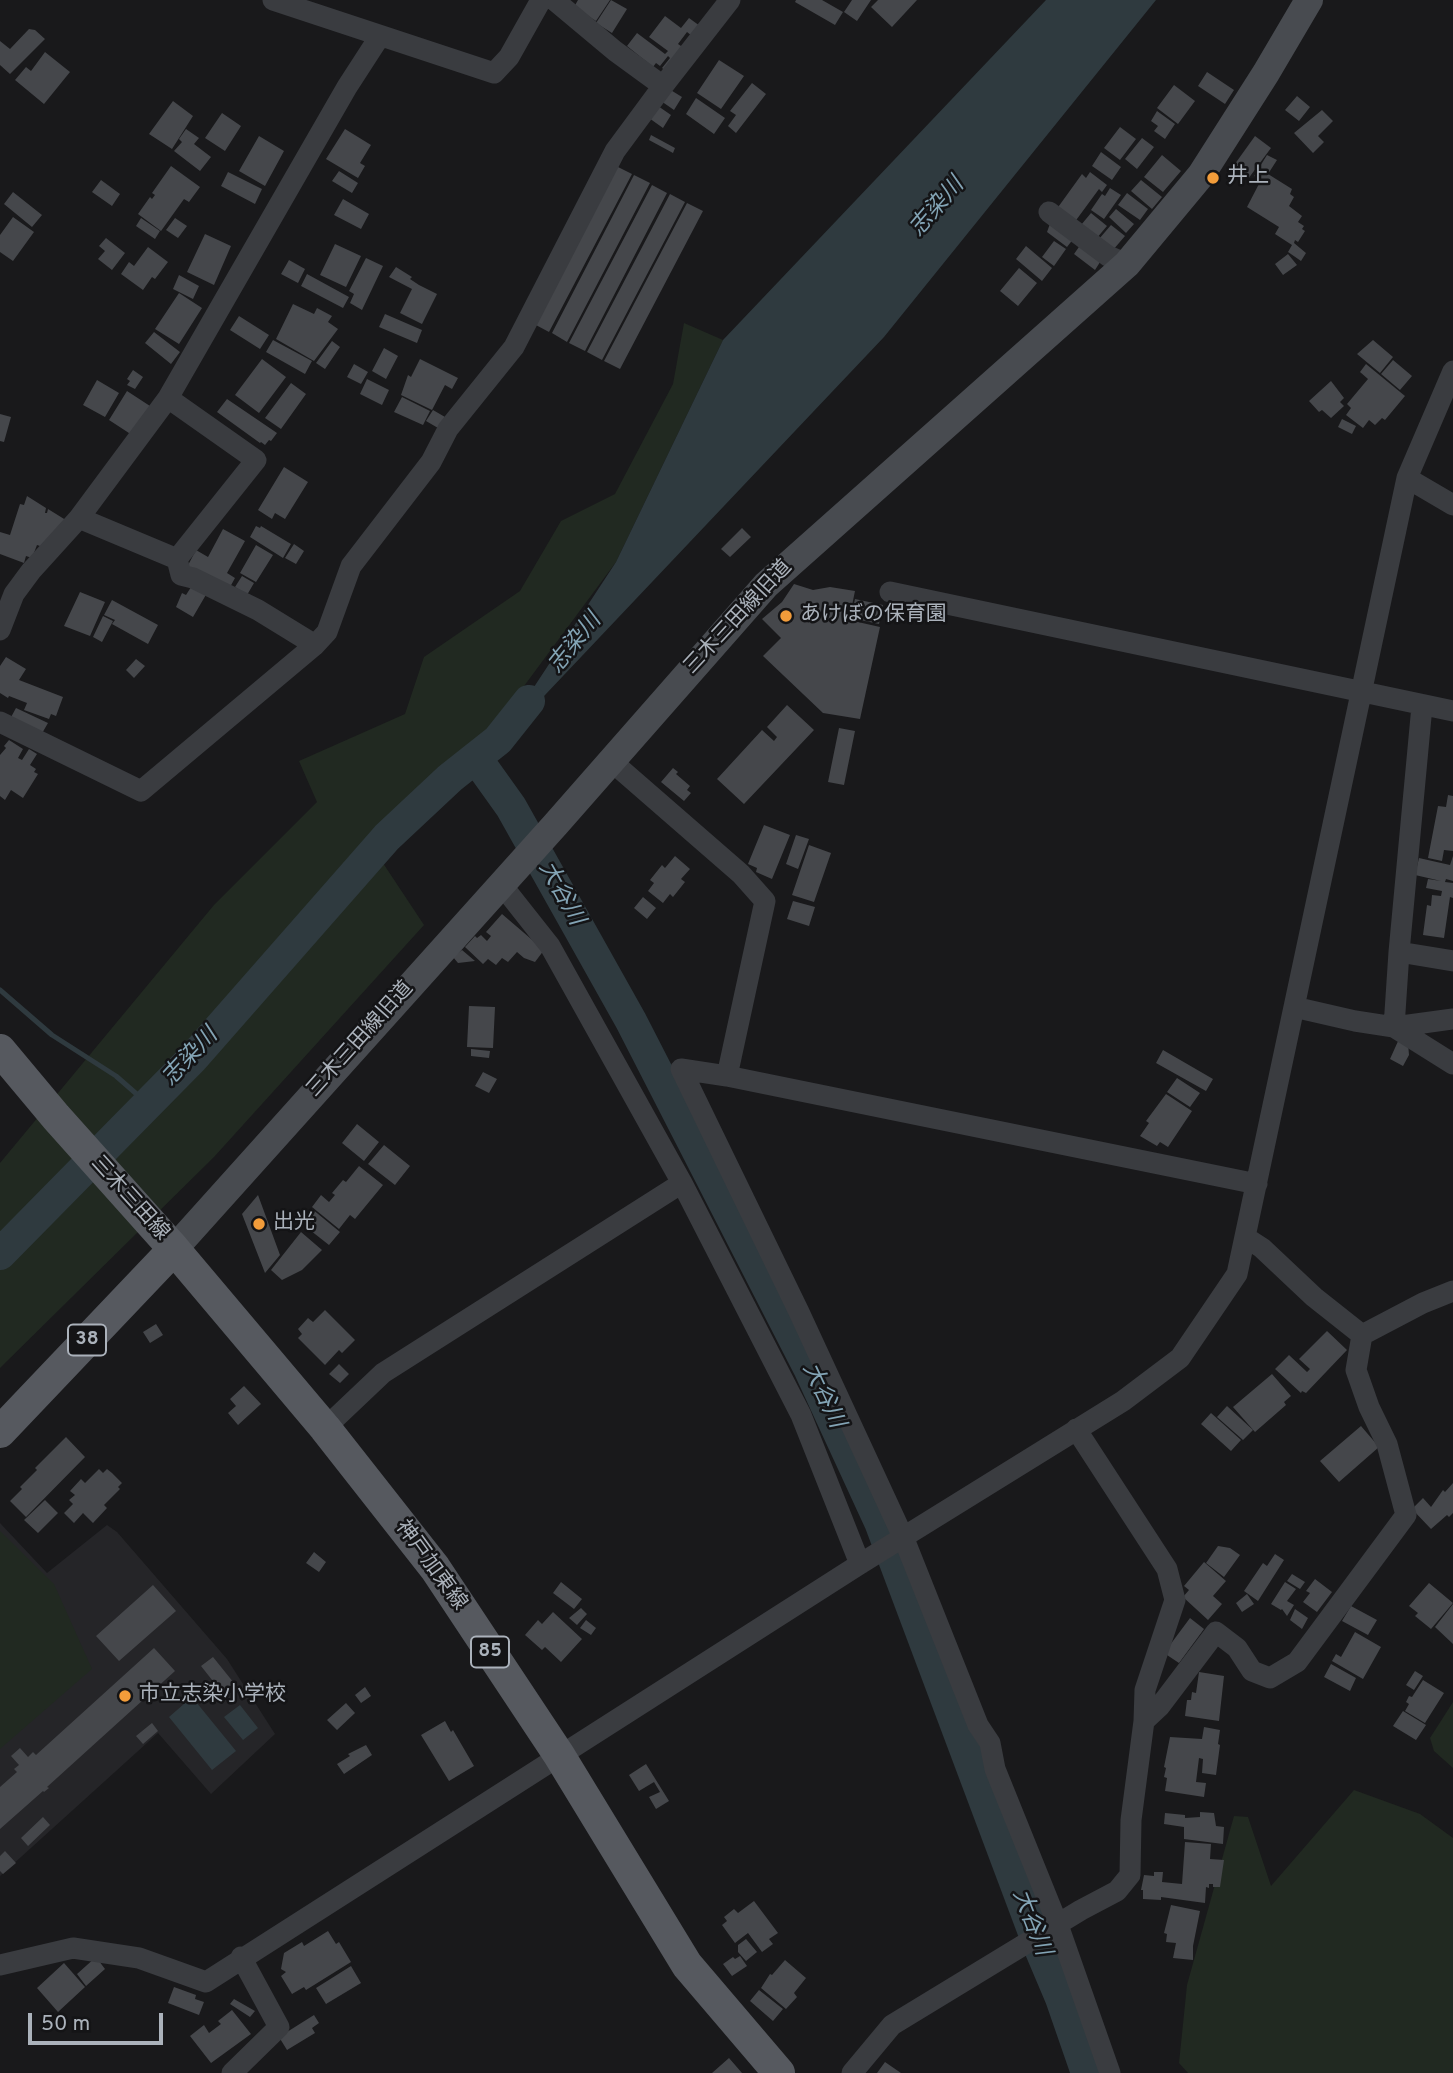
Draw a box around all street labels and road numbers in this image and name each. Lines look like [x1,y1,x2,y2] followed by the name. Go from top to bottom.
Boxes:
[680,556,798,680] street label: 三木三田線旧道
[302,977,420,1103] street label: 三木三田線旧道
[85,1152,173,1246] street label: 三木三田線
[68,1324,106,1356] road number: 38
[389,1516,471,1616] street label: 神戸加東線
[471,1636,509,1668] road number: 85

